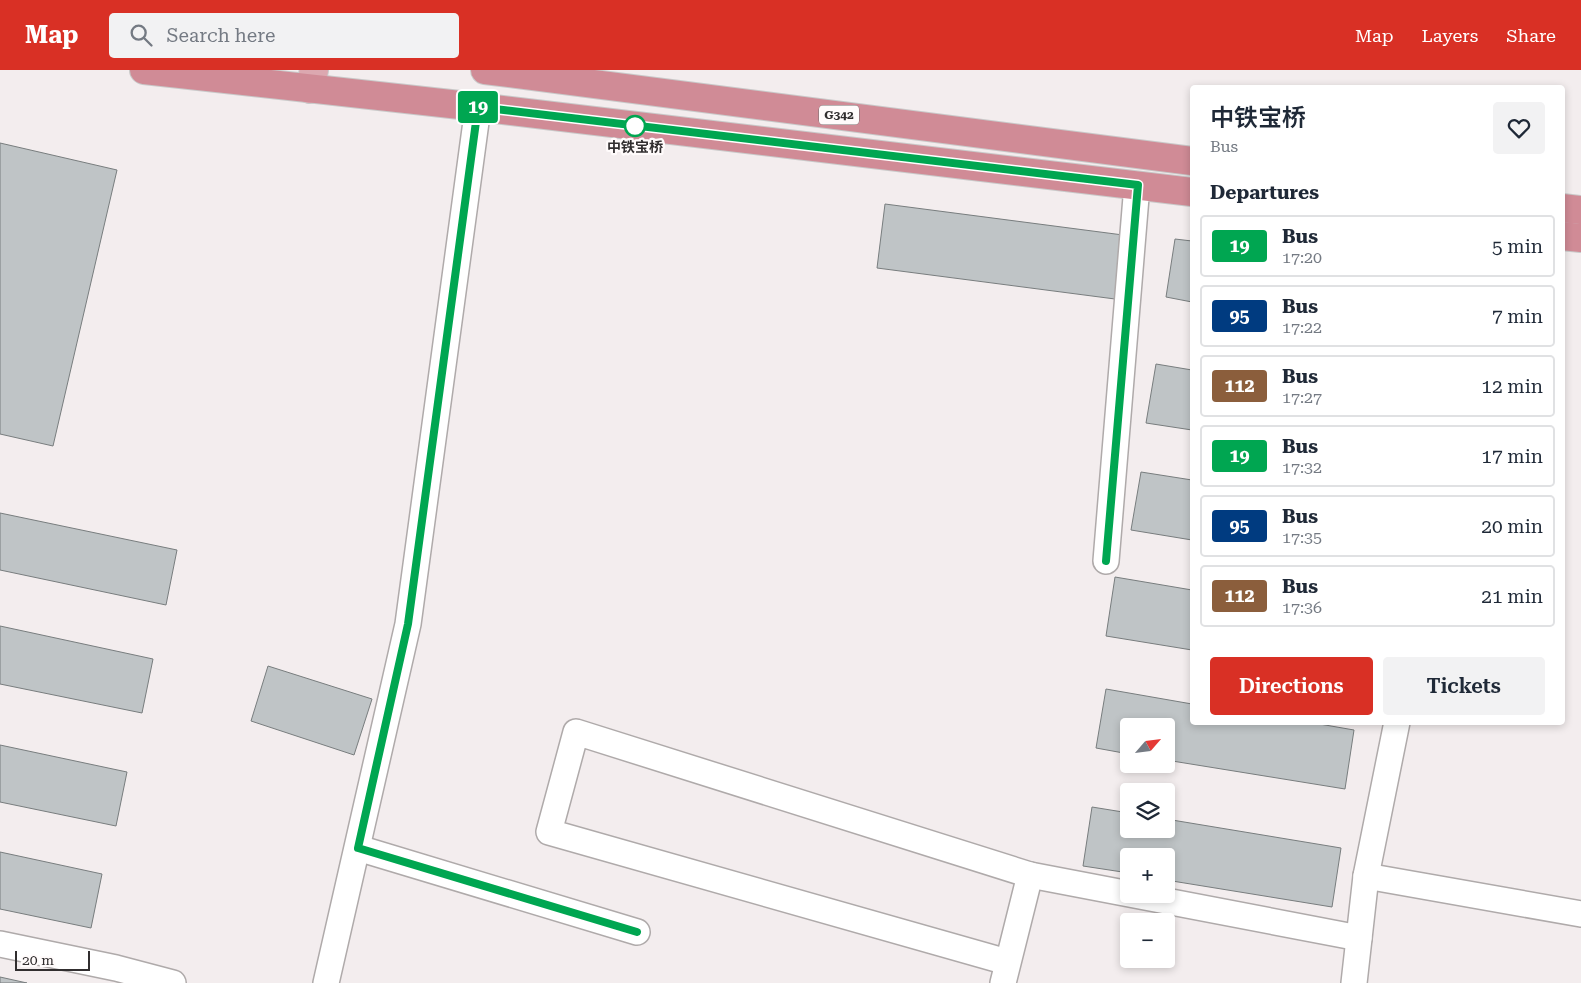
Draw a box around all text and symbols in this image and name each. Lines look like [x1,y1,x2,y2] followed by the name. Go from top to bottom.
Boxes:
[109,13,459,58] search box
[25,21,79,49] text: Map
[127,21,155,49] icon: search
[167,24,275,47] text: Search here
[1355,25,1394,46] text: Map
[1422,25,1478,46] text: Layers
[1506,25,1556,46] text: Share
[456,91,500,123] line badge: 19
[468,96,488,117] text: 19
[1493,102,1545,154] button: heart
[1210,104,1306,132] text: 中铁宝桥
[819,106,859,124] road number: G342
[624,115,646,137] marker: 中铁宝桥
[1210,137,1238,156] text: Bus
[607,139,663,155] place label: 中铁宝桥
[1210,181,1319,204] text: Departures
[1282,225,1318,248] text: Bus
[1229,235,1250,256] text: 19
[1492,235,1543,258] text: 5 min
[1282,248,1322,267] text: 17:20
[1282,295,1318,318] text: Bus
[1229,305,1250,326] text: 95
[1492,305,1543,328] text: 7 min
[1282,318,1322,337] text: 17:22
[1282,365,1318,388] text: Bus
[1224,375,1255,396] text: 112
[1481,375,1543,398] text: 12 min
[1282,388,1322,407] text: 17:27
[1282,435,1318,458] text: Bus
[1229,445,1250,466] text: 19
[1481,445,1543,468] text: 17 min
[1282,458,1322,477] text: 17:32
[1282,505,1318,528] text: Bus
[1229,515,1250,536] text: 95
[1481,515,1543,538] text: 20 min
[1282,528,1322,547] text: 17:35
[1282,575,1318,598] text: Bus
[1224,585,1255,606] text: 112
[1481,585,1543,608] text: 21 min
[1282,598,1322,617] text: 17:36
[1210,657,1373,715] button: Directions
[1383,657,1545,715] button: Tickets
[1120,718,1175,772] north arrow
[1120,718,1175,968] map controls
[1120,783,1175,838] button: layers
[1120,848,1175,903] button: +
[1120,913,1175,968] button: −
[15,948,90,971] scale bar
[22,952,54,968] text: 20 m

